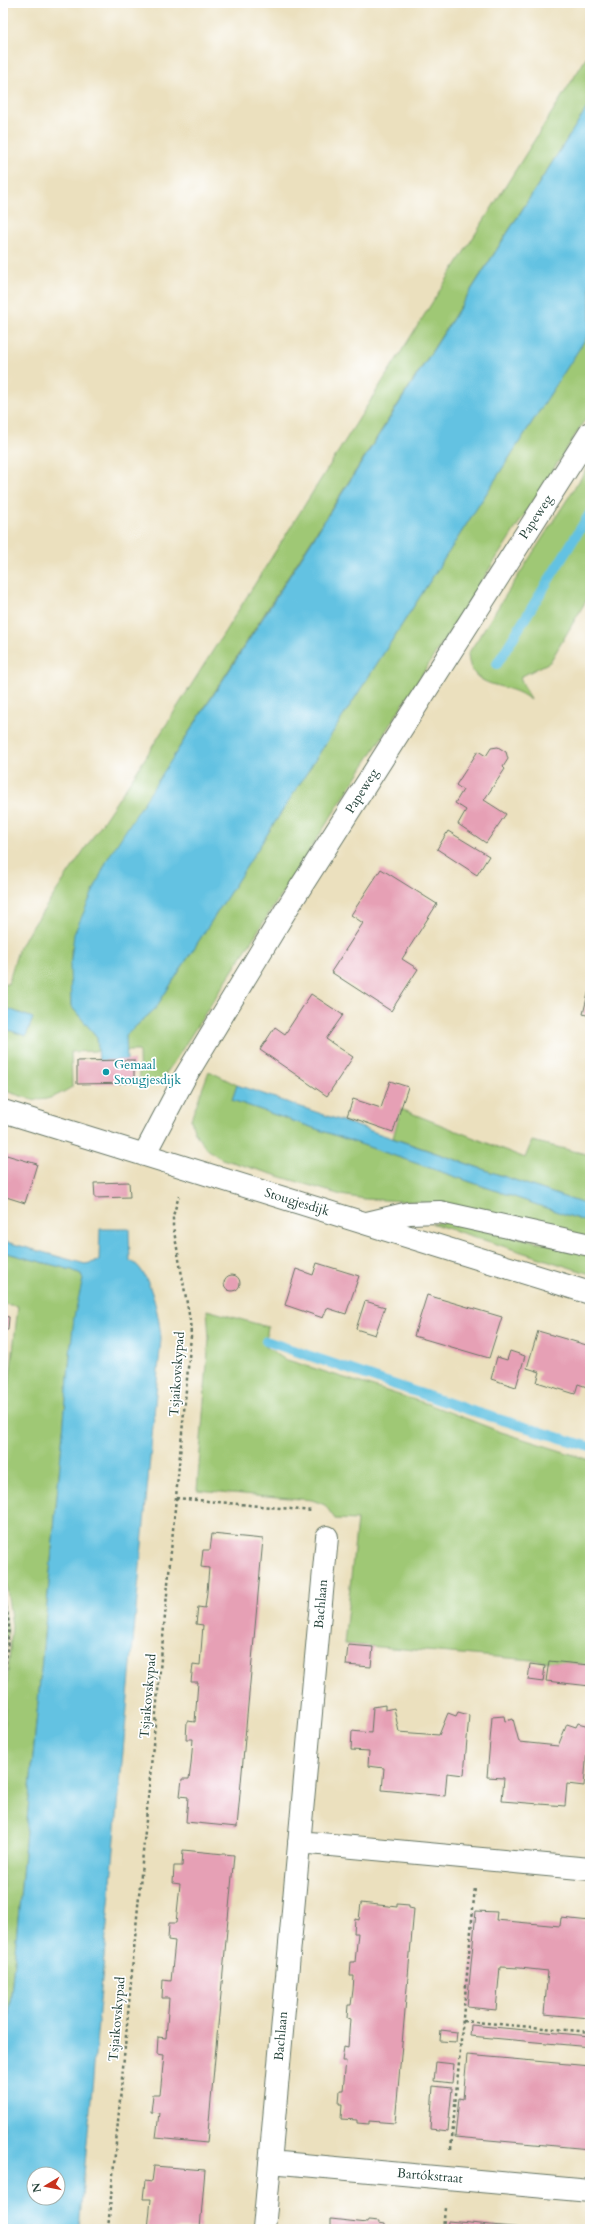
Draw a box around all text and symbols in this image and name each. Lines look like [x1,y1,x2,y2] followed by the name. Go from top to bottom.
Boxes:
[515,491,557,543] street label: Papeweg
[341,765,383,817] street label: Papeweg
[114,1056,181,1089] place label: Gemaal Stougjesdijk
[101,1067,111,1077] marker: Gemaal Stougjesdijk
[262,1184,332,1220] street label: Stougjesdijk
[165,1331,189,1417] street label: Tsjaikovskypad
[310,1578,332,1629] street label: Bachlaan
[135,1653,161,1739] street label: Tsjaikovskypad
[104,1976,130,2062] street label: Tsjaikovskypad
[270,2010,292,2061] street label: Bachlaan
[396,2164,464,2188] street label: Bartókstraat
[26,2166,66,2206] north arrow
[28,2181,45,2194] text: N

